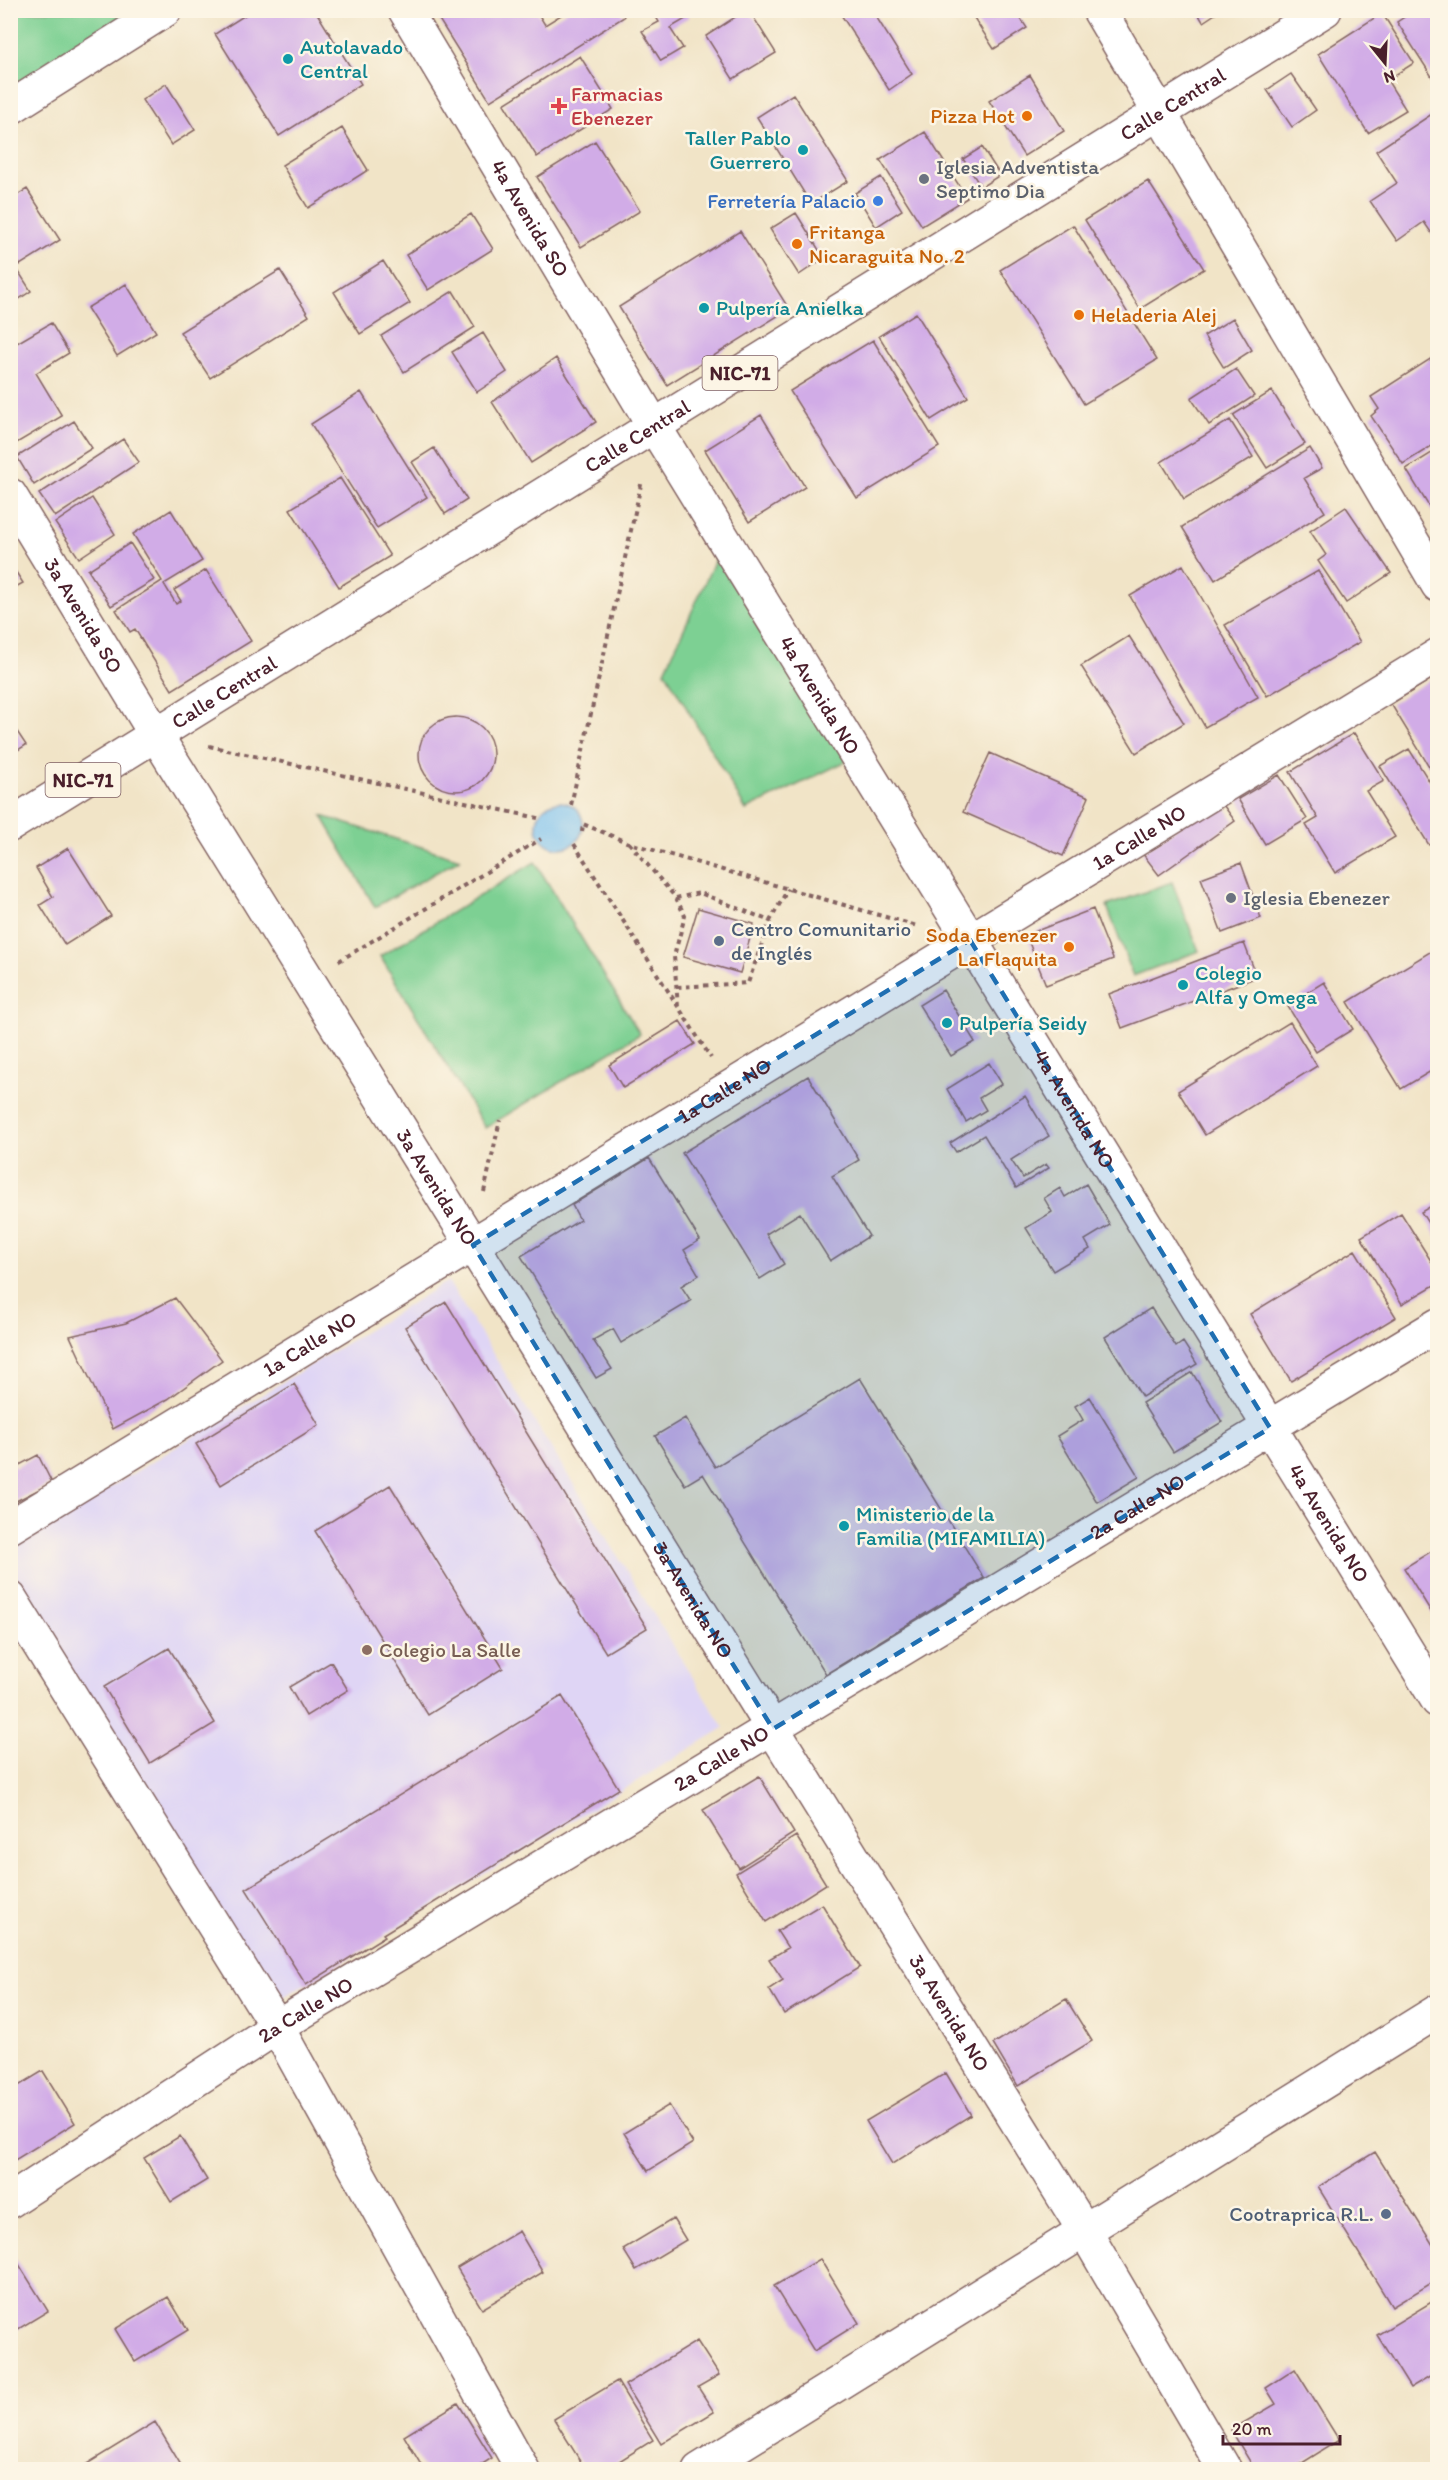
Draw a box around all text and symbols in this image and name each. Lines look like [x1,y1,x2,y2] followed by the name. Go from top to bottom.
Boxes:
[1355,33,1415,93] north arrow
[300,34,403,83] place label: Autolavado Central
[281,52,295,66] marker: Autolavado Central
[1115,62,1230,146] street label: Calle Central
[1381,66,1398,87] text: N
[571,81,663,130] place label: Farmacias Ebenezer
[552,99,566,113] marker: Farmacias Ebenezer
[930,103,1015,128] place label: Pizza Hot
[1020,109,1034,123] marker: Pizza Hot
[685,125,791,174] place label: Taller Pablo Guerrero
[796,143,810,157] marker: Taller Pablo Guerrero
[936,154,1099,203] place label: Iglesia Adventista Septimo Dia
[486,155,575,281] street label: 4a Avenida SO
[917,172,931,186] marker: Iglesia Adventista Septimo Dia
[707,188,866,213] place label: Ferretería Palacio
[871,194,885,208] marker: Ferretería Palacio
[809,219,965,268] place label: Fritanga Nicaraguita No. 2
[790,237,804,251] marker: Fritanga Nicaraguita No. 2
[716,295,864,320] place label: Pulpería Anielka
[697,301,711,315] marker: Pulpería Anielka
[1091,302,1217,327] place label: Heladeria Alej
[1072,308,1086,322] marker: Heladeria Alej
[702,356,777,390] road number: NIC-71
[580,394,694,478] street label: Calle Central
[39,553,128,678] street label: 3a Avenida SO
[774,631,866,759] street label: 4a Avenida NO
[167,650,281,734] street label: Calle Central
[46,763,121,797] road number: NIC-71
[1087,799,1190,875] street label: 1a Calle NO
[1243,885,1391,910] place label: Iglesia Ebenezer
[1224,891,1238,905] marker: Iglesia Ebenezer
[731,916,911,965] place label: Centro Comunitario de Inglés
[926,922,1057,971] place label: Soda Ebenezer La Flaquita
[712,934,726,948] marker: Centro Comunitario de Inglés
[1062,940,1076,954] marker: Soda Ebenezer La Flaquita
[1195,960,1317,1009] place label: Colegio Alfa y Omega
[1176,978,1190,992] marker: Colegio Alfa y Omega
[959,1010,1087,1035] place label: Pulpería Seidy
[940,1016,954,1030] marker: Pulpería Seidy
[1029,1045,1120,1173] street label: 4a Avenida NO
[673,1052,776,1129] street label: 1a Calle NO
[391,1124,483,1250] street label: 3a Avenida NO
[258,1305,361,1382] street label: 1a Calle NO
[1283,1459,1375,1587] street label: 4a Avenida NO
[1085,1468,1189,1545] street label: 2a Calle NO
[856,1501,1045,1550] place label: Ministerio de la Familia (MIFAMILIA)
[837,1519,851,1533] marker: Ministerio de la Familia (MIFAMILIA)
[648,1537,739,1663] street label: 3a Avenida NO
[379,1637,521,1662] place label: Colegio La Salle
[360,1643,374,1657] marker: Colegio La Salle
[669,1720,773,1796] street label: 2a Calle NO
[904,1949,995,2076] street label: 3a Avenida NO
[253,1971,357,2048] street label: 2a Calle NO
[1229,2201,1374,2226] place label: Cootraprica R.L.
[1379,2207,1393,2221] marker: Cootraprica R.L.
[1223,2408,1340,2446] scale bar
[1232,2418,1272,2440] text: 20 m

